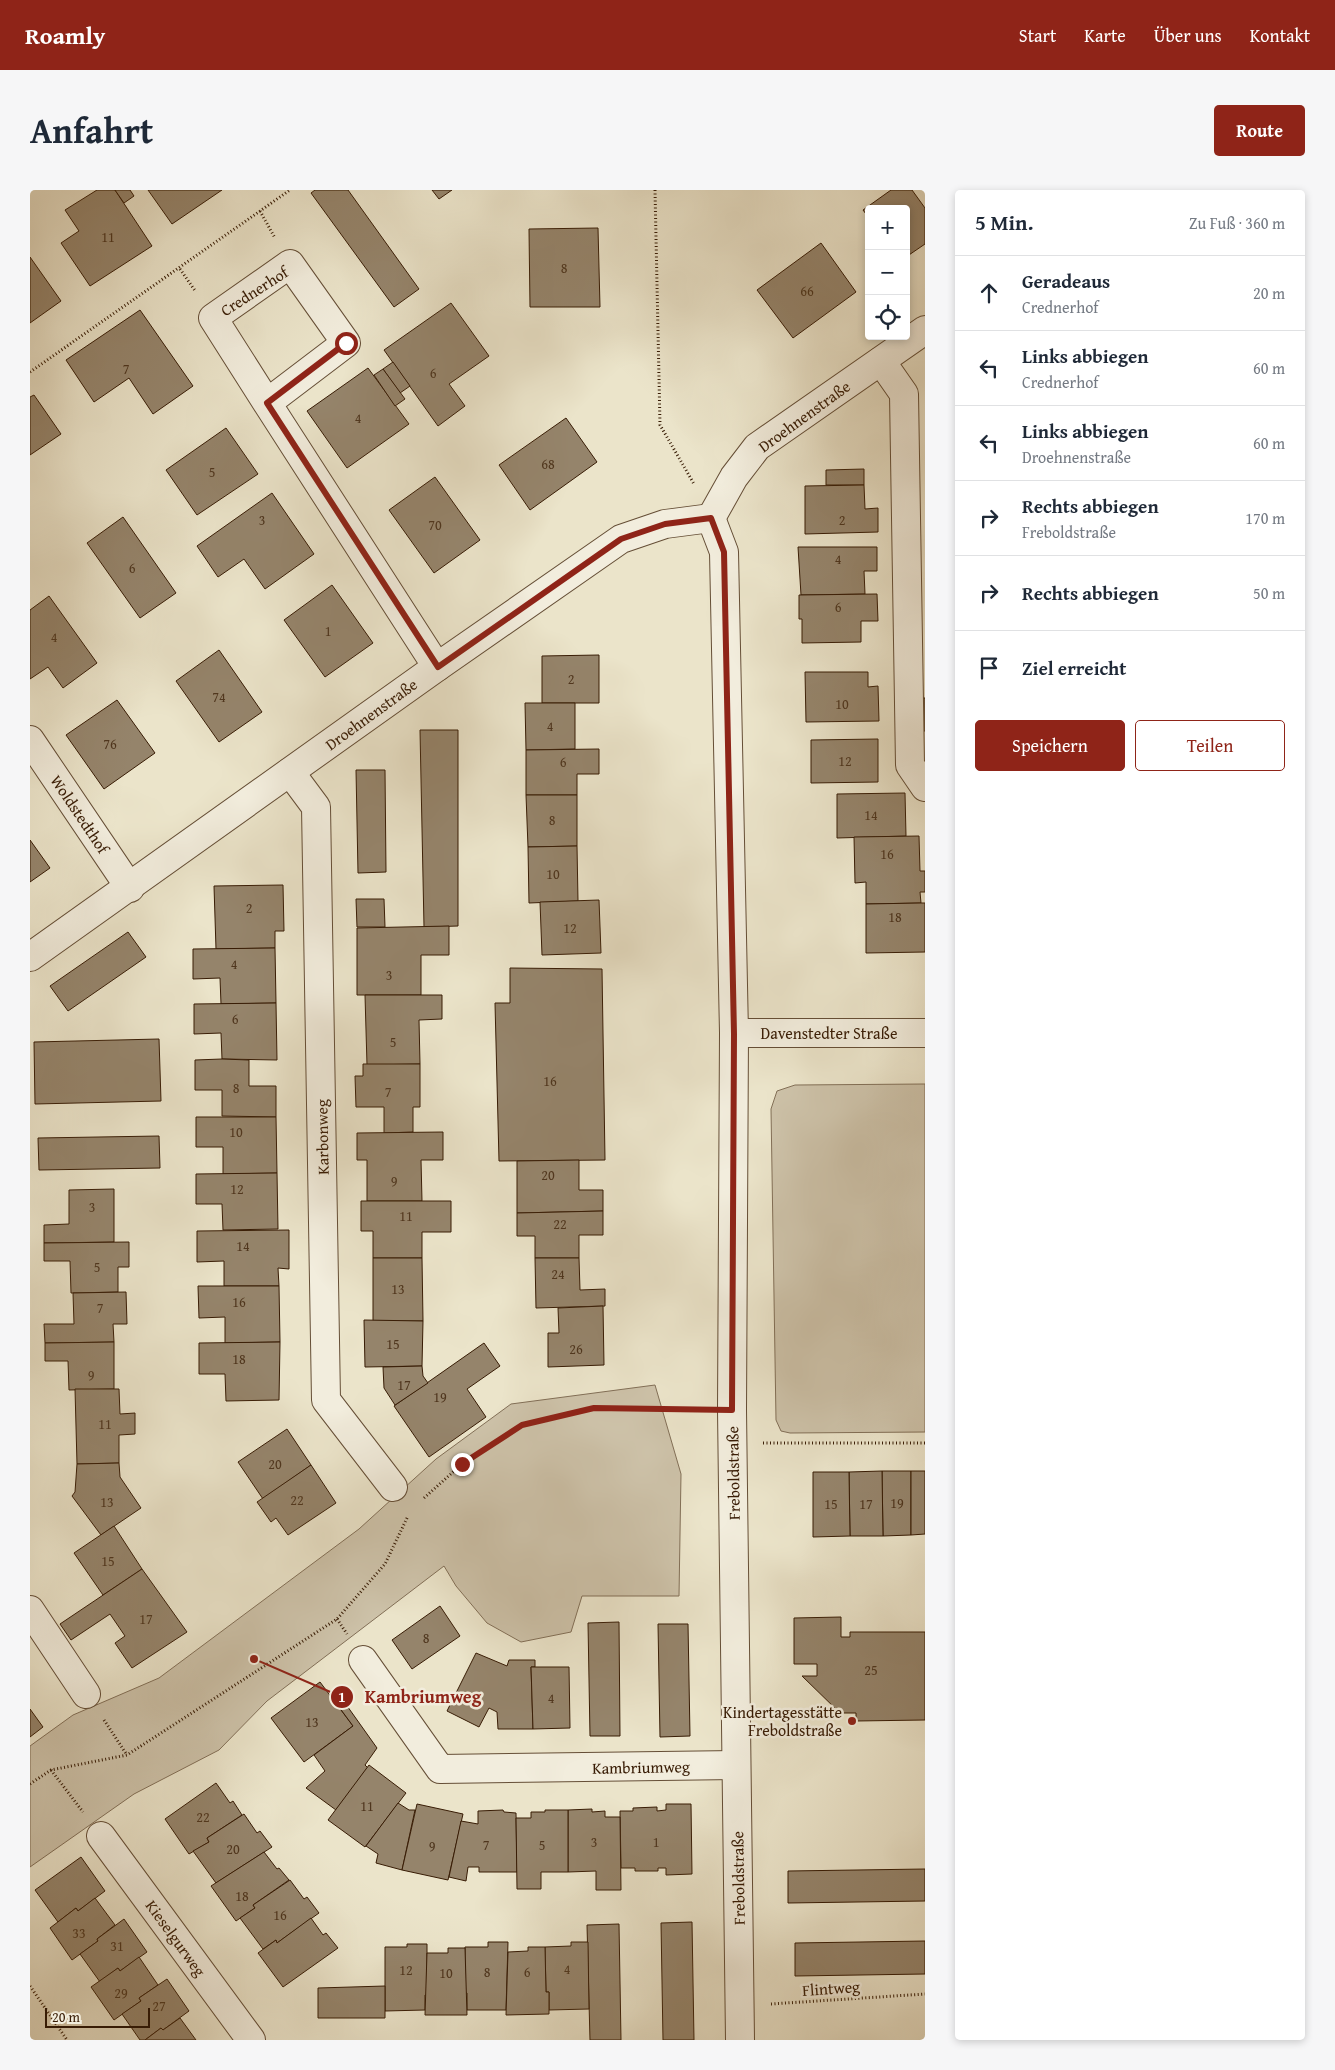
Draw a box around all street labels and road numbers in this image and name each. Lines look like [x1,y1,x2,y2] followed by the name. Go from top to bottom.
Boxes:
[215,259,294,322] street label: Crednerhof
[753,374,855,458] street label: Droehnenstraße
[320,672,422,756] street label: Droehnenstraße
[45,770,116,860] street label: Woldstedthof
[761,1021,897,1045] street label: Davenstedter Straße
[309,1099,335,1175] street label: Karbonweg
[720,1426,746,1520] street label: Freboldstraße
[592,1754,690,1780] street label: Kambriumweg
[725,1831,751,1925] street label: Freboldstraße
[140,1895,212,1981] street label: Kieselgurweg
[801,1974,861,2002] street label: Flintweg

